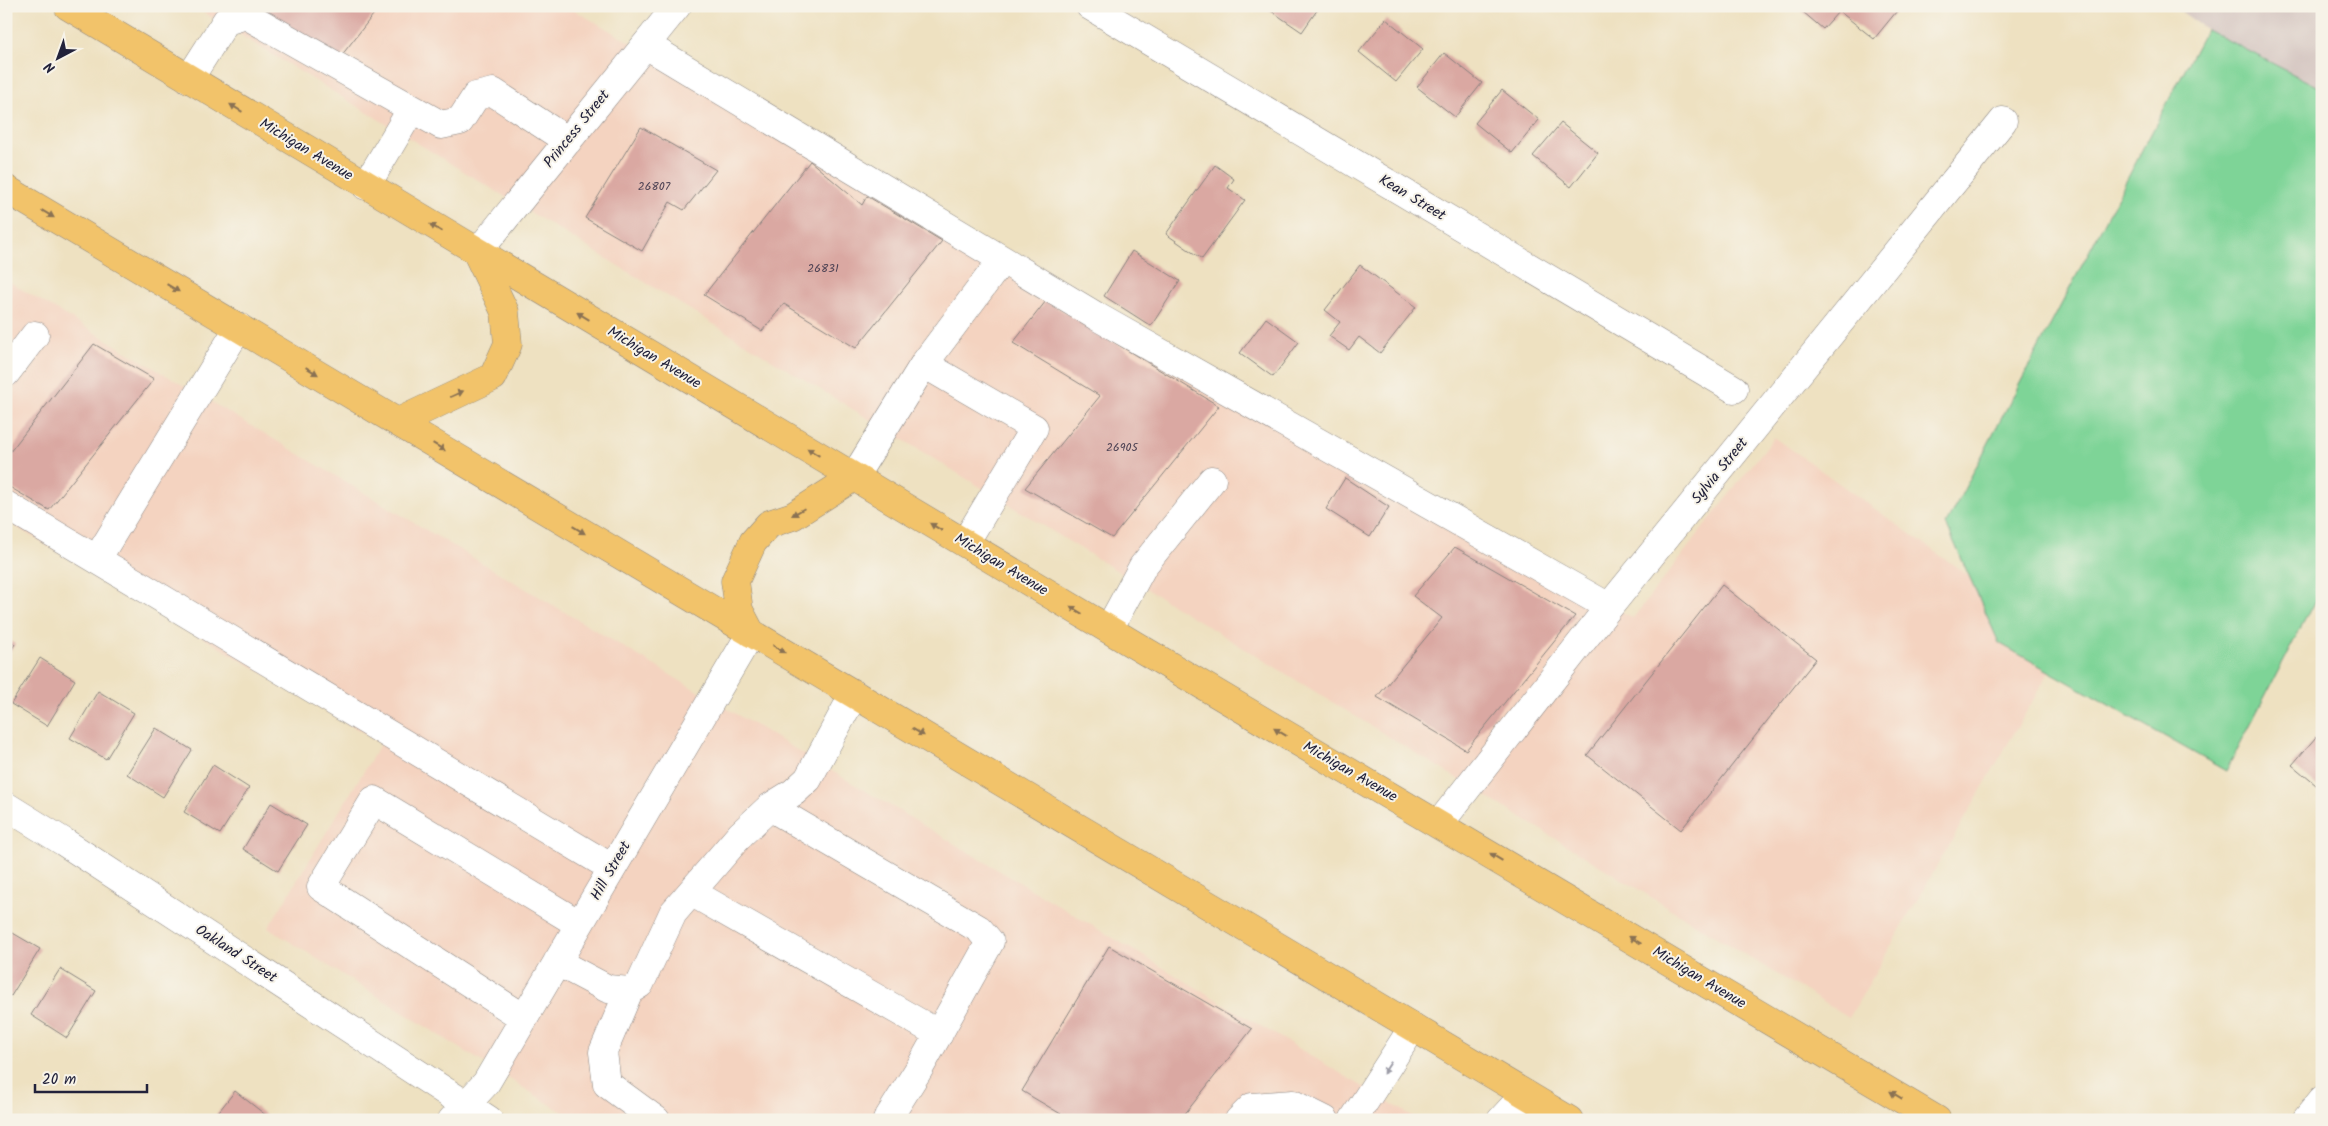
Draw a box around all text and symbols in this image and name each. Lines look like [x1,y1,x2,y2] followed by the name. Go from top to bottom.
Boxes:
[32,32,82,82] north arrow
[39,56,61,78] text: N
[538,84,616,173] street label: Princess Street
[230,103,243,112] one-way arrow
[254,112,358,188] street label: Michigan Avenue
[1374,168,1450,228] street label: Kean Street
[638,177,671,196] house number: 26807
[42,209,55,218] one-way arrow
[429,223,442,232] one-way arrow
[807,259,839,278] house number: 26831
[166,283,179,292] one-way arrow
[576,311,589,320] one-way arrow
[602,320,706,396] street label: Michigan Avenue
[306,366,319,375] one-way arrow
[450,389,464,397] one-way arrow
[1686,432,1755,510] street label: Sylvia Street
[1106,438,1140,457] house number: 26905
[432,443,447,451] one-way arrow
[806,448,819,457] one-way arrow
[792,508,805,517] one-way arrow
[930,522,943,531] one-way arrow
[572,526,586,535] one-way arrow
[949,527,1053,603] street label: Michigan Avenue
[1069,605,1083,614] one-way arrow
[772,645,785,654] one-way arrow
[1273,727,1286,736] one-way arrow
[912,728,925,737] one-way arrow
[1298,735,1402,809] street label: Michigan Avenue
[584,837,638,905] street label: Hill Street
[1489,853,1502,862] one-way arrow
[190,918,282,990] street label: Oakland Street
[1629,936,1642,945] one-way arrow
[1647,940,1751,1016] street label: Michigan Avenue
[35,1061,148,1093] scale bar
[1382,1061,1392,1074] one-way arrow
[42,1068,76,1092] text: 20 m
[1889,1090,1902,1099] one-way arrow

